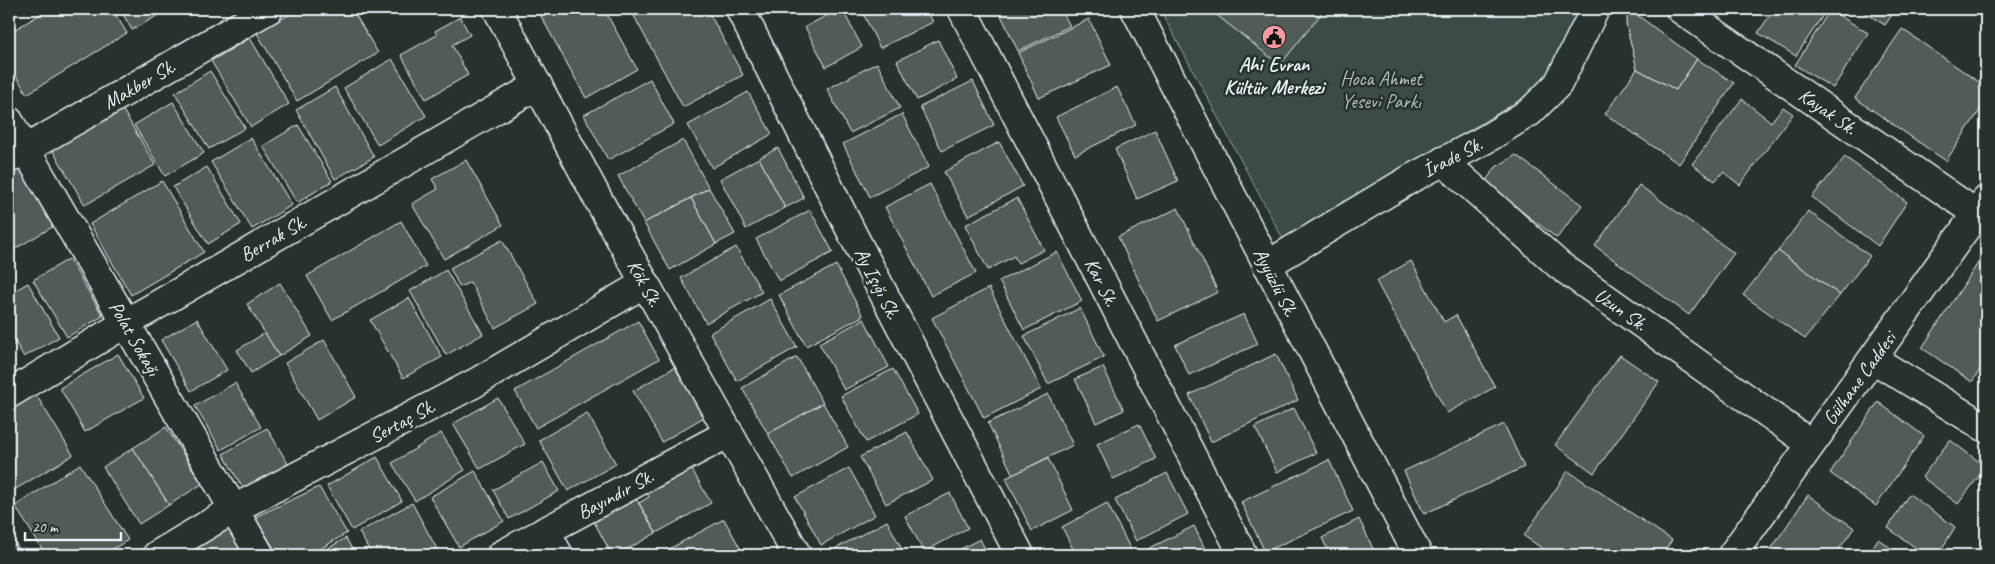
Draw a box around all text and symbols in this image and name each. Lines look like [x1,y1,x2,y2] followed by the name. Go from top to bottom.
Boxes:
[1261,24,1287,50] public building icon: Ahi Evran Kültür Merkezi
[1224,52,1327,100] place label: Ahi Evran Kültür Merkezi
[99,54,180,115] street label: Makber Sk.
[1340,66,1424,114] park label: Hoca Ahmet Yesevi Parkı
[1794,82,1862,140] street label: Kayak Sk.
[1418,132,1486,183] street label: İrade Sk.
[236,209,311,267] street label: Berrak Sk.
[849,243,906,323] street label: Ay Işığı Sk.
[1248,244,1304,321] street label: Ayyüzlü Sk.
[1079,254,1124,311] street label: Kar Sk.
[621,255,668,311] street label: Kök Sk.
[1589,282,1652,337] street label: Uzun Sk.
[103,296,167,381] street label: Polat Sokağı
[1817,325,1903,430] street label: Gülhane Caddesi
[365,394,439,449] street label: Sertaç Sk.
[573,464,658,525] street label: Bayındır Sk.
[25,509,121,541] scale bar
[32,518,59,537] text: 20 m

